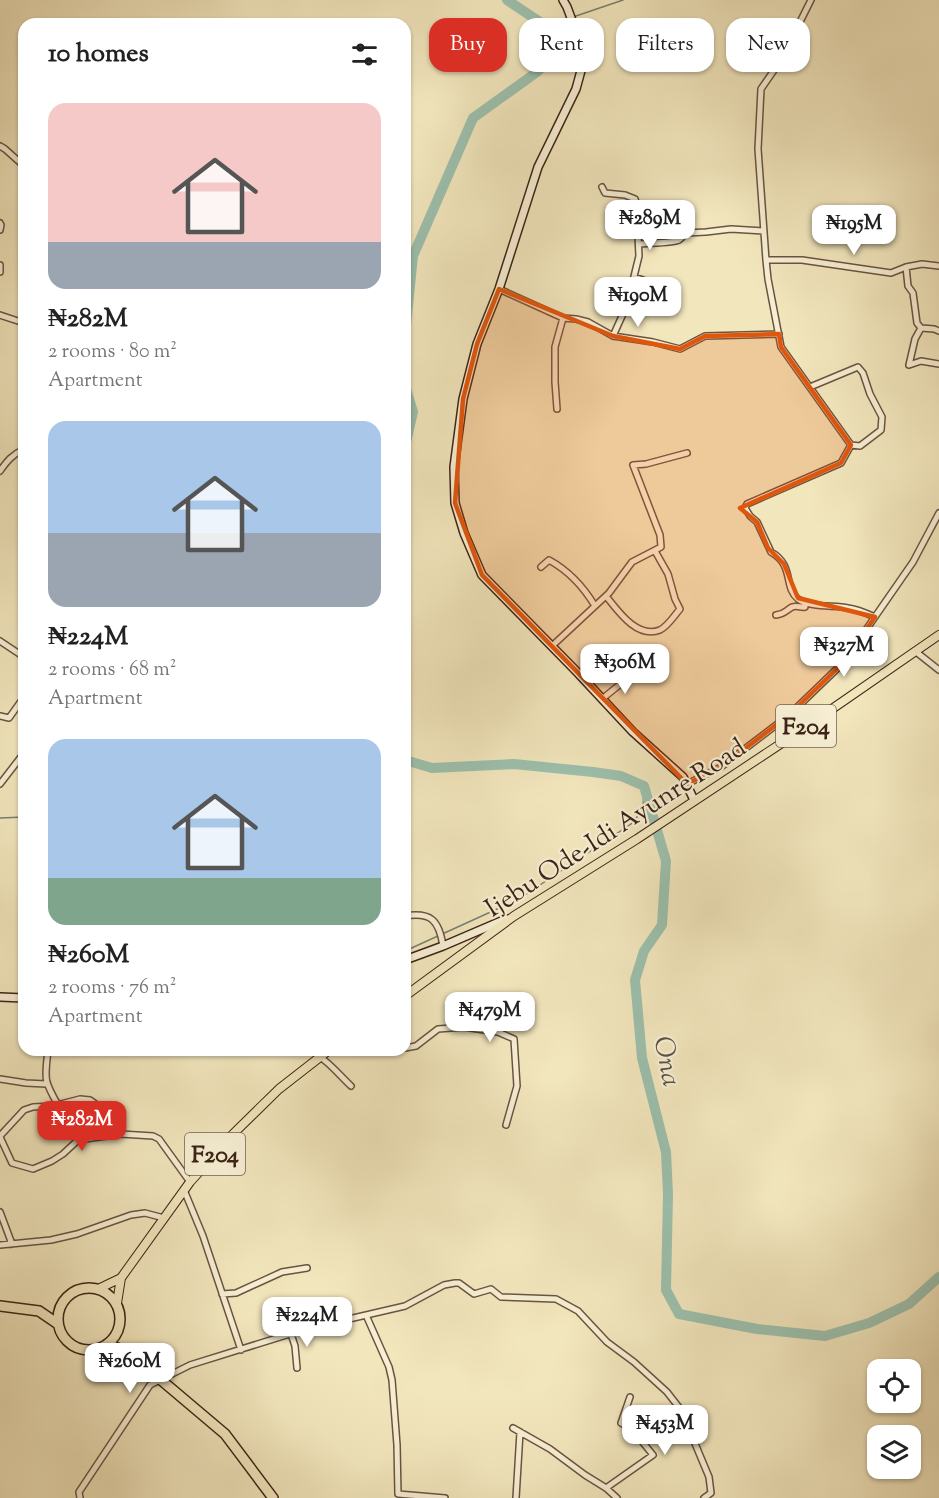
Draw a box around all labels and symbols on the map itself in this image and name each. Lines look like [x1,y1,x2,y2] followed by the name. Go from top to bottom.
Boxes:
[608,200,692,251] pin: ₦289M
[812,205,896,256] pin: ₦195M
[596,277,680,328] pin: ₦190M
[802,627,886,678] pin: ₦327M
[583,644,667,695] pin: ₦306M
[776,705,836,747] road number: F204
[478,730,754,928] street label: Ijebu Ode-Idi Ayunre Road
[448,992,532,1043] pin: ₦479M
[642,1033,689,1090] water label: Ona
[40,1101,124,1152] pin: ₦282M
[185,1133,245,1175] road number: F204
[265,1297,349,1348] pin: ₦224M
[88,1343,172,1394] pin: ₦260M
[623,1405,707,1456] pin: ₦453M

